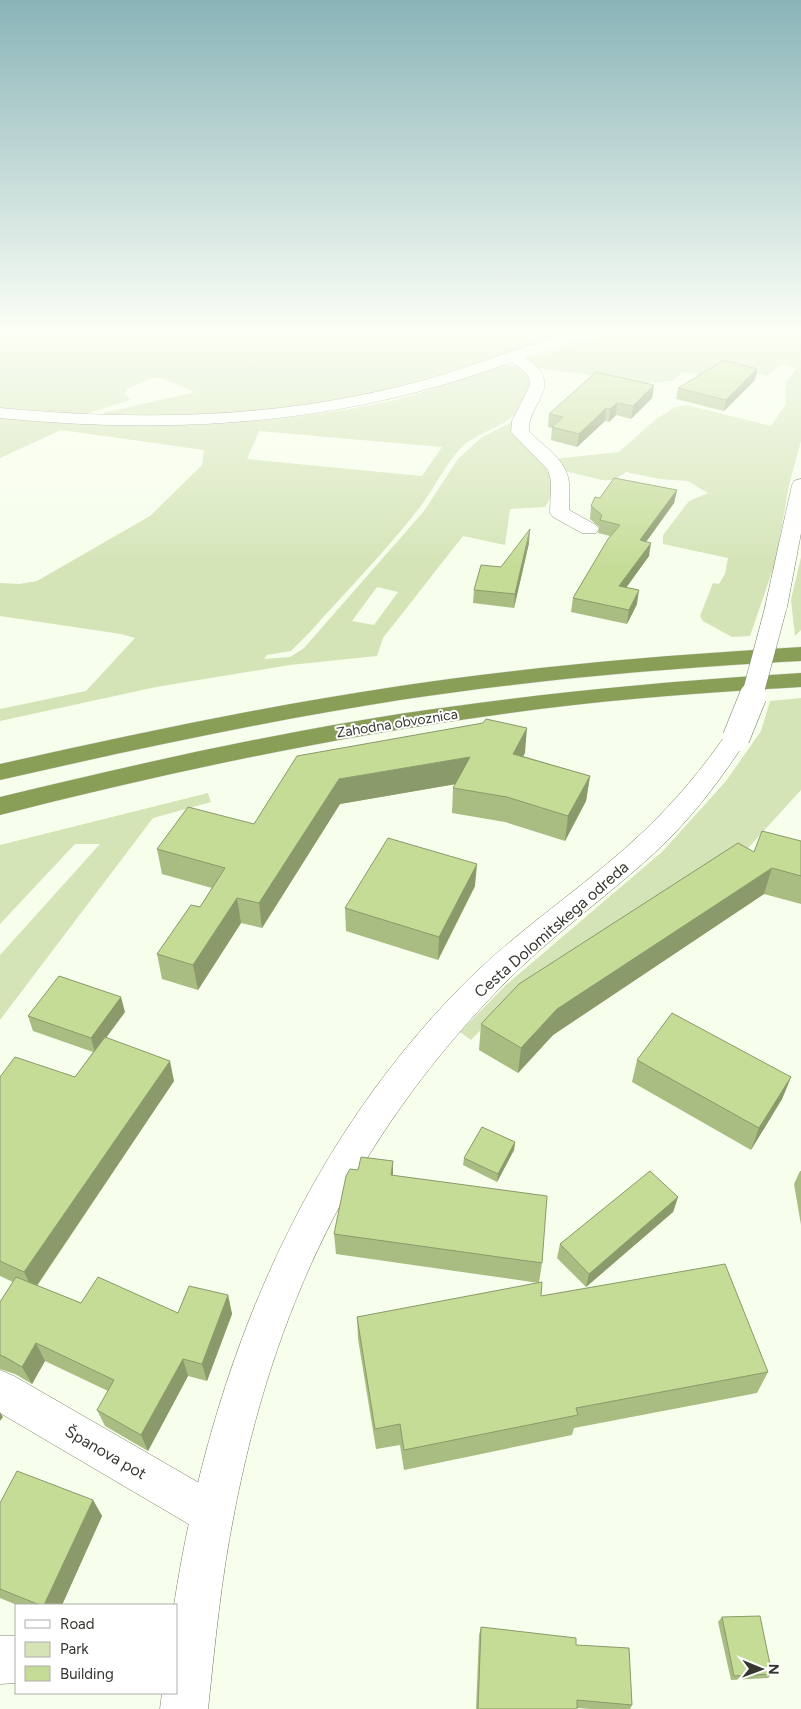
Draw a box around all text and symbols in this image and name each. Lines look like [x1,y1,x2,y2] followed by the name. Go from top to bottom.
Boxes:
[335,706,459,741] street label: Zahodna obvoznica
[470,857,632,1001] street label: Cesta Dolomitskega odreda
[62,1422,150,1483] street label: Španova pot
[15,1604,178,1694] legend
[60,1615,95,1633] text: Road
[60,1640,89,1658] text: Park
[736,1644,786,1694] north arrow
[765,1664,782,1675] text: N
[60,1665,114,1683] text: Building

